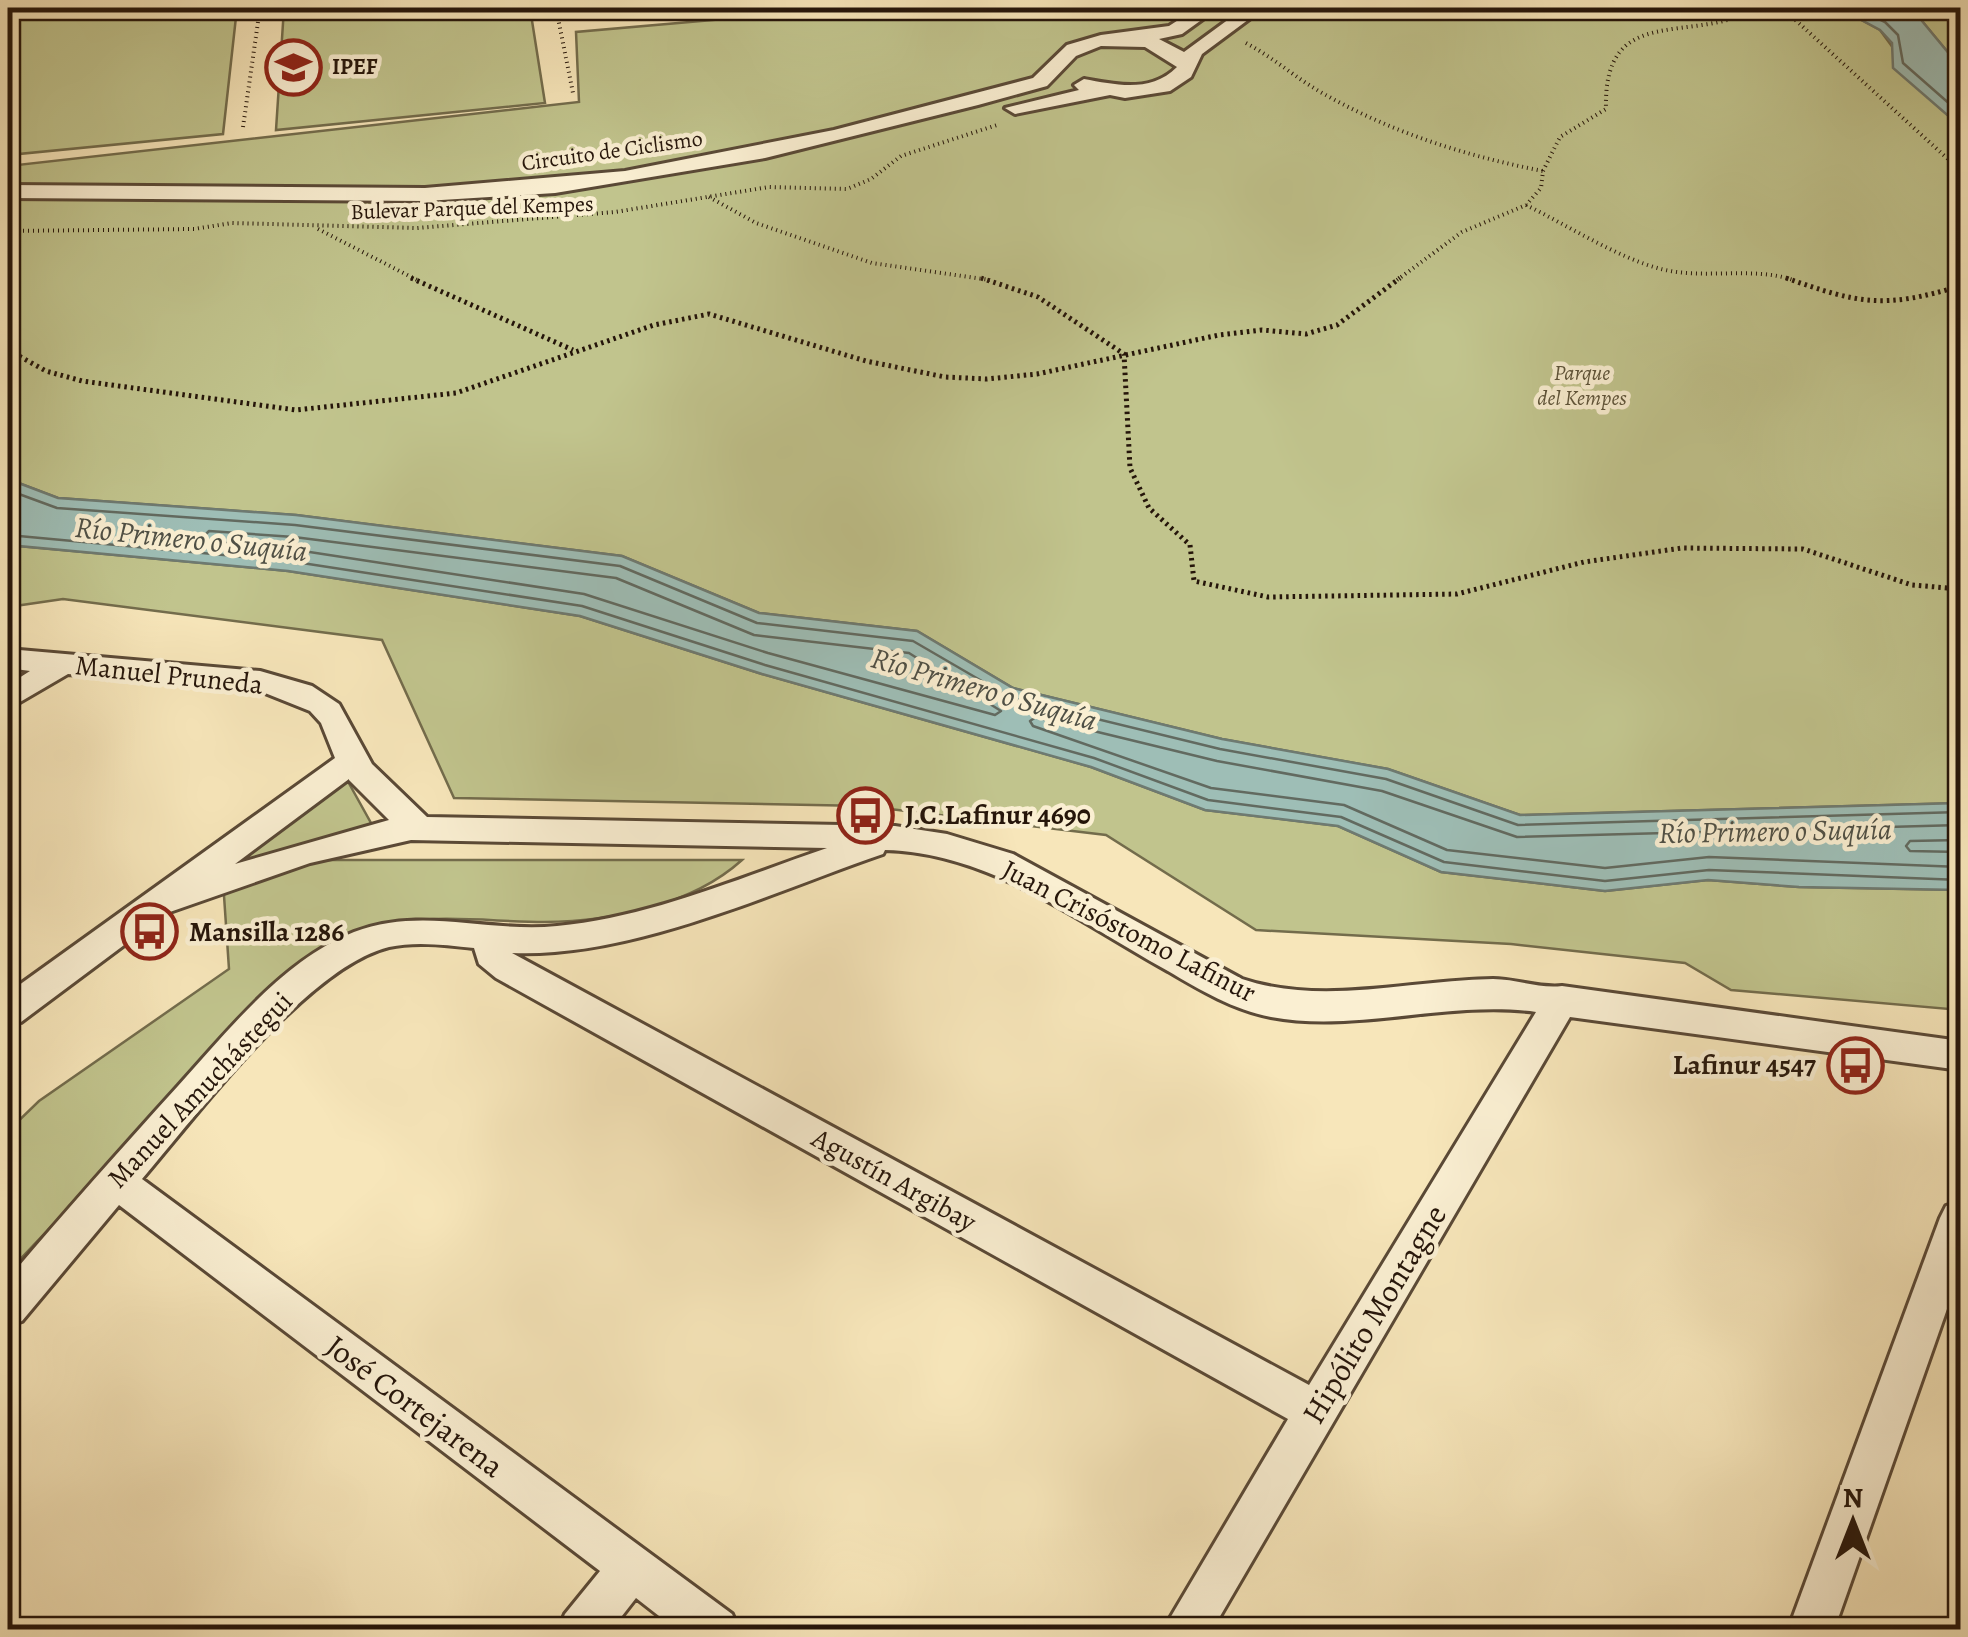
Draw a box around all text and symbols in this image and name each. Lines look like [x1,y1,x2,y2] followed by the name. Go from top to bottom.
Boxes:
[263,37,323,97] school or university icon: IPEF
[332,52,378,82] place label: IPEF
[520,123,704,179] street label: Circuito de Ciclismo
[350,189,594,227] street label: Bulevar Parque del Kempes
[1537,358,1627,413] park label: Parque del Kempes
[73,507,309,571] water label: Río Primero o Suquía
[866,638,1102,740] water label: Río Primero o Suquía
[73,646,265,704] street label: Manuel Pruneda
[836,785,896,845] bus stop icon: J.C.Lafinur 4690
[905,796,1091,834] place label: J.C.Lafinur 4690
[1658,809,1892,853] water label: Río Primero o Suquía
[995,850,1263,1012] street label: Juan Crisóstomo Lafinur
[120,902,180,962] bus stop icon: Mansilla 1286
[189,913,344,951] place label: Mansilla 1286
[99,983,301,1197] street label: Manuel Amuchástegui
[1825,1035,1885,1095] bus stop icon: Lafinur 4547
[1673,1046,1816,1084] place label: Lafinur 4547
[804,1119,983,1241] street label: Agustín Argibay
[1291,1196,1457,1432] street label: Hipólito Montagne
[317,1324,513,1488] street label: José Cortejarena
[1803,1472,1903,1572] north arrow
[1843,1479,1863,1517] text: N

